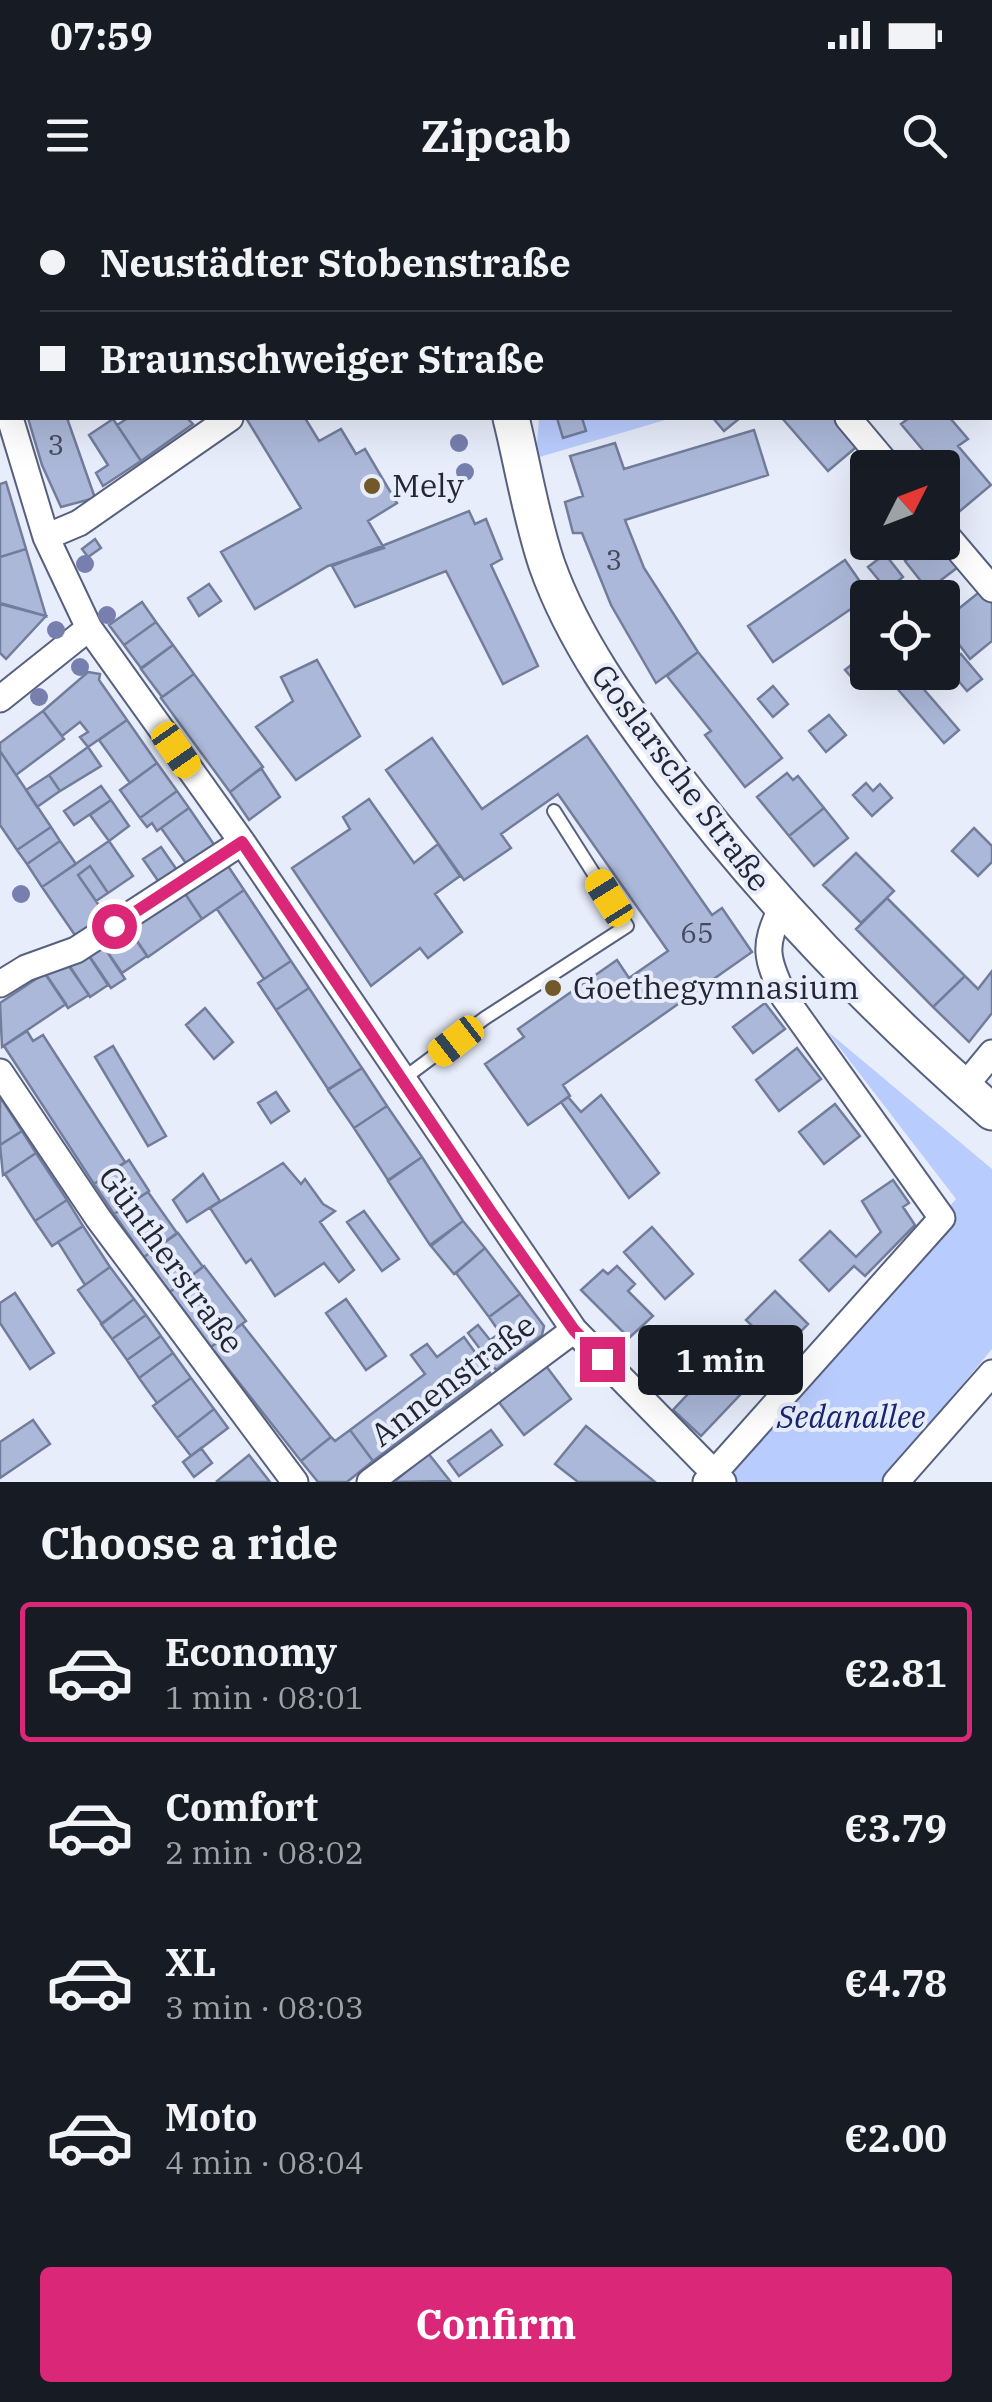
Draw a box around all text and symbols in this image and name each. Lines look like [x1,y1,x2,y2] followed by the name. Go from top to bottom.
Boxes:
[50,11,153,60] text: 07:59
[421,106,571,164] text: Zipcab
[40,108,95,163] icon: menu
[897,108,952,163] icon: search
[100,238,571,287] text: Neustädter Stobenstraße
[100,334,545,383] text: Braunschweiger Straße
[48,426,64,463] house number: 3
[850,450,960,560] north arrow
[850,450,960,690] map controls
[392,464,465,506] place label: Mely
[361,475,383,497] marker: Mely
[606,541,622,578] house number: 3
[850,580,960,690] button: locate
[583,655,781,899] street label: Goslarsche Straße
[147,717,205,783] car
[580,865,638,931] car
[92,904,137,949] route start
[680,914,714,951] house number: 65
[573,966,859,1008] place label: Goethegymnasium
[542,977,564,999] marker: Goethegymnasium
[423,1011,489,1071] car
[90,1157,254,1362] street label: Güntherstraße
[361,1303,543,1455] street label: Annenstraße
[637,1324,802,1394] callout: 1 min
[580,1337,625,1382] route end
[676,1339,765,1381] text: 1 min
[776,1395,925,1437] park label: Sedanallee
[40,1513,338,1571] text: Choose a ride
[45,1627,135,1717] icon: car
[165,1627,337,1676] text: Economy
[844,1648,947,1697] text: €2.81
[165,1676,364,1718] text: 1 min · 08:01
[45,1782,135,1872] icon: car
[165,1782,318,1831] text: Comfort
[844,1803,947,1852] text: €3.79
[165,1831,364,1873] text: 2 min · 08:02
[45,1937,135,2027] icon: car
[165,1937,216,1986] text: XL
[844,1958,947,2007] text: €4.78
[165,1986,364,2028] text: 3 min · 08:03
[45,2092,135,2182] icon: car
[165,2092,257,2141] text: Moto
[844,2113,947,2162] text: €2.00
[165,2141,364,2183] text: 4 min · 08:04
[40,2267,952,2382] button: Confirm

